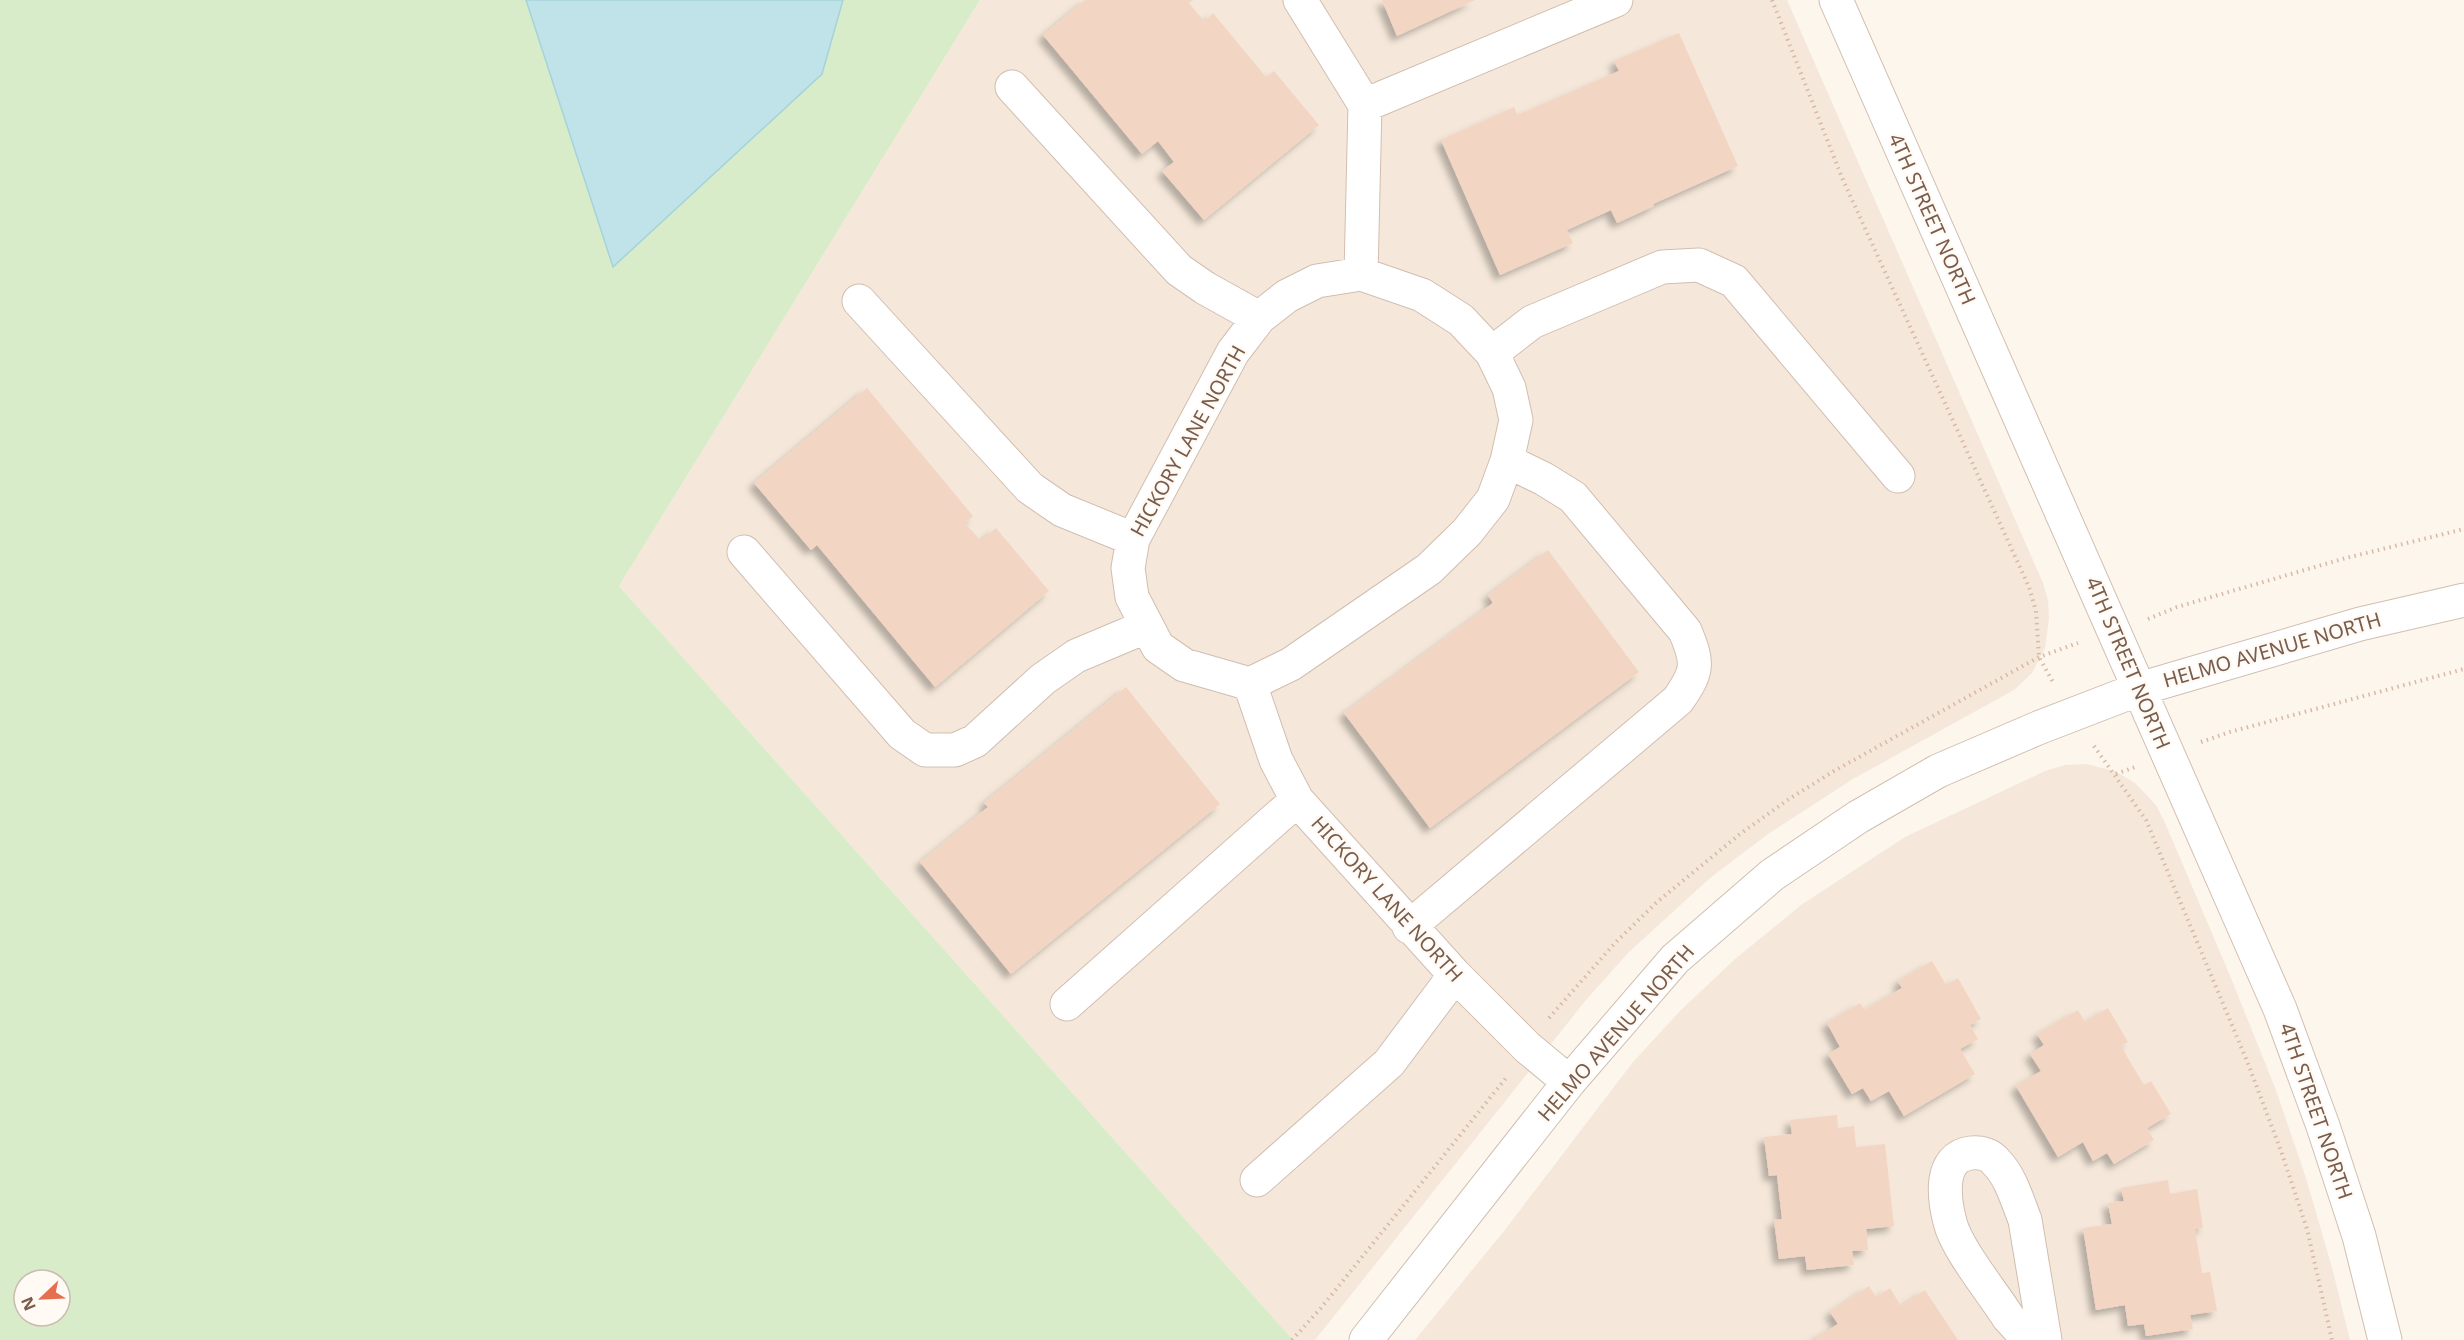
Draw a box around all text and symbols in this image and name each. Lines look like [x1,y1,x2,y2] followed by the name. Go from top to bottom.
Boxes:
[1883,129,1982,309] street label: 4TH STREET NORTH
[1124,340,1251,541] street label: HICKORY LANE NORTH
[2080,572,2177,753] street label: 4TH STREET NORTH
[2160,605,2384,694] street label: HELMO AVENUE NORTH
[1305,810,1469,988] street label: HICKORY LANE NORTH
[1531,939,1700,1127] street label: HELMO AVENUE NORTH
[2274,1019,2359,1203] street label: 4TH STREET NORTH
[12,1268,72,1328] north arrow
[16,1294,41,1314] text: N

